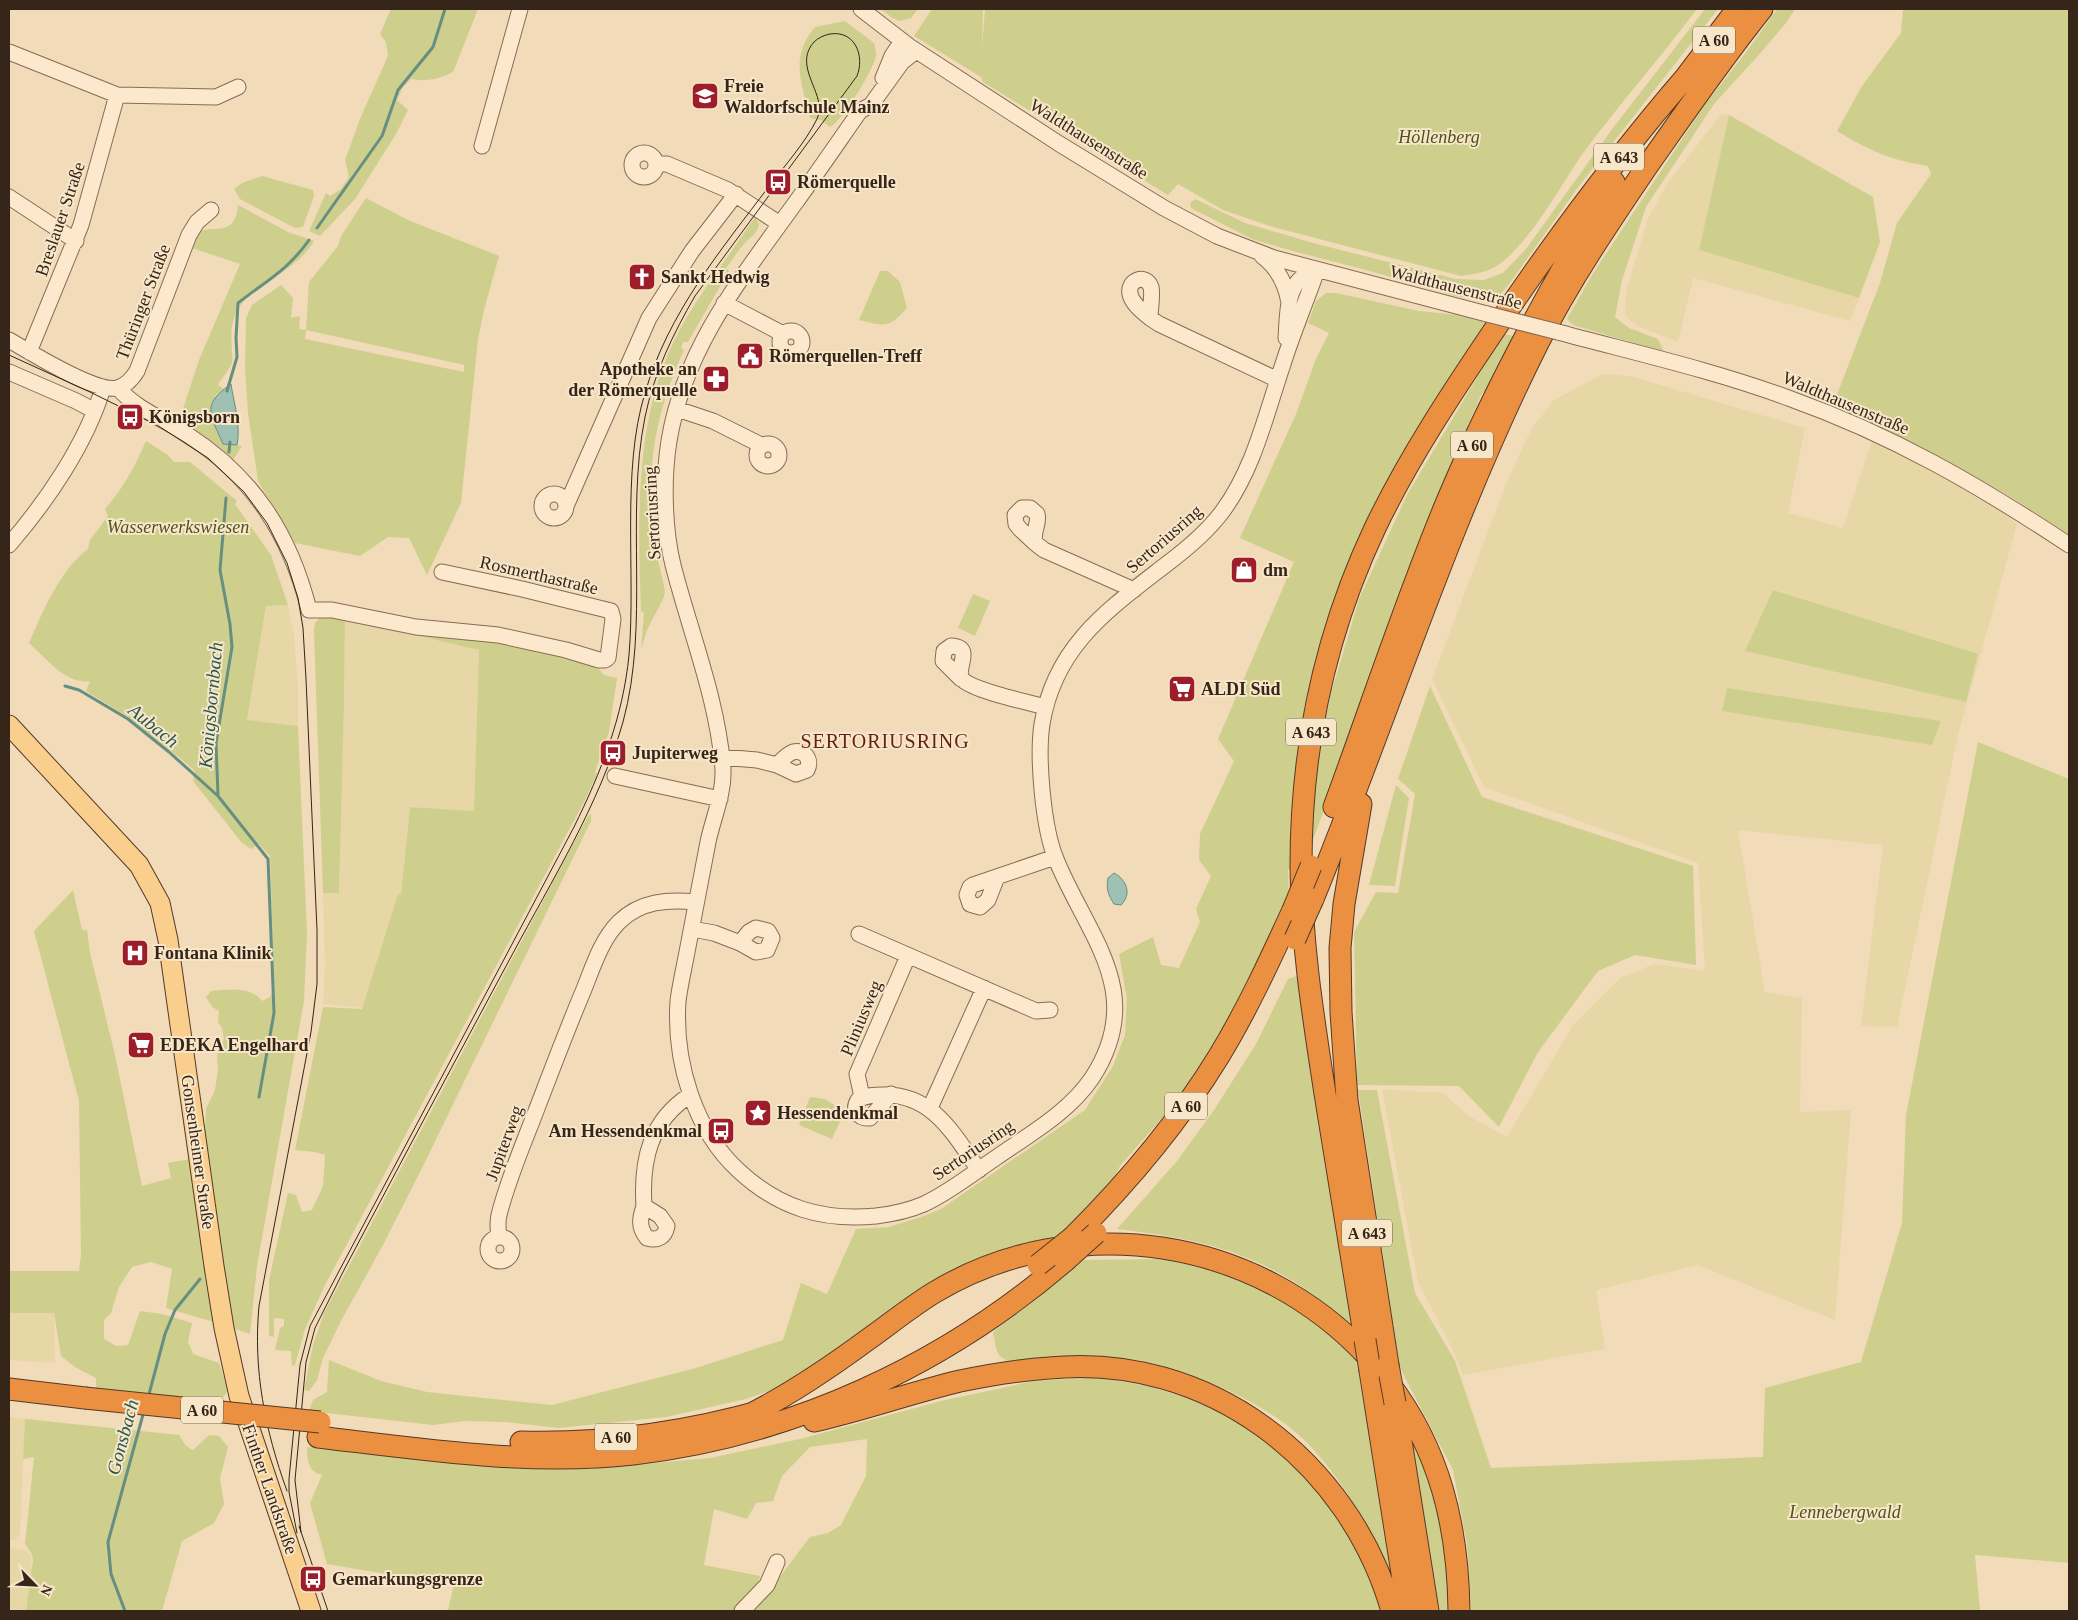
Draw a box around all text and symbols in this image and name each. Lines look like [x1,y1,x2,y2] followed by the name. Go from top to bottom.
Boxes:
[1693,26,1735,54] road number: A 60
[724,76,890,117] place label: Freie Waldorfschule Mainz
[690,81,720,111] school or university icon: Freie Waldorfschule Mainz
[1026,95,1152,183] street label: Waldthausenstraße
[1397,127,1480,147] park label: Höllenberg
[1594,144,1644,170] road number: A 643
[31,159,89,279] street label: Breslauer Straße
[763,167,793,197] bus stop icon: Römerquelle
[797,172,896,192] place label: Römerquelle
[112,241,174,363] street label: Thüringer Straße
[1388,261,1524,313] street label: Waldthausenstraße
[627,262,657,292] church icon: Sankt Hedwig
[661,267,770,287] place label: Sankt Hedwig
[735,341,765,371] public building icon: Römerquellen-Treff
[769,346,923,366] place label: Römerquellen-Treff
[568,359,697,400] place label: Apotheke an der Römerquelle
[701,364,731,394] pharmacy icon: Apotheke an der Römerquelle
[1780,367,1912,439] street label: Waldthausenstraße
[115,402,145,432] bus stop icon: Königsborn
[149,407,240,427] place label: Königsborn
[1451,432,1493,458] road number: A 60
[640,466,664,560] street label: Sertoriusring
[1122,501,1206,577] street label: Sertoriusring
[107,517,249,537] park label: Wasserwerkswiesen
[478,552,600,598] street label: Rosmerthastraße
[1229,555,1259,585] shop icon: dm
[1263,560,1288,580] place label: dm
[194,641,226,770] water label: Königsbornbach
[1167,674,1197,704] supermarket icon: ALDI Süd
[1201,679,1281,699] place label: ALDI Süd
[123,698,183,752] water label: Aubach
[1286,719,1336,746] road number: A 643
[800,730,970,752] district label: SERTORIUSRING
[598,738,628,768] bus stop icon: Jupiterweg
[632,743,718,763] place label: Jupiterweg
[120,938,150,968] hospital icon: Fontana Klinik
[154,943,272,963] place label: Fontana Klinik
[836,977,886,1059] street label: Pliniusweg
[126,1030,156,1060] supermarket icon: EDEKA Engelhard
[160,1035,309,1055] place label: EDEKA Engelhard
[177,1074,219,1230] street label: Gonsenheimer Straße
[1165,1092,1207,1120] road number: A 60
[743,1098,773,1128] place icon: Hessendenkmal
[481,1102,527,1184] street label: Jupiterweg
[777,1103,898,1123] place label: Hessendenkmal
[928,1115,1018,1185] street label: Sertoriusring
[706,1116,736,1146] bus stop icon: Am Hessendenkmal
[548,1121,702,1141] place label: Am Hessendenkmal
[1342,1220,1392,1246] road number: A 643
[181,1396,223,1424] road number: A 60
[102,1397,143,1477] water label: Gonsbach
[238,1421,302,1557] street label: Finther Landstraße
[595,1424,637,1450] road number: A 60
[1788,1502,1902,1522] park label: Lennebergwald
[10,1560,60,1610] north arrow
[298,1564,328,1594] bus stop icon: Gemarkungsgrenze
[332,1569,483,1589] place label: Gemarkungsgrenze
[38,1582,55,1598] text: N

